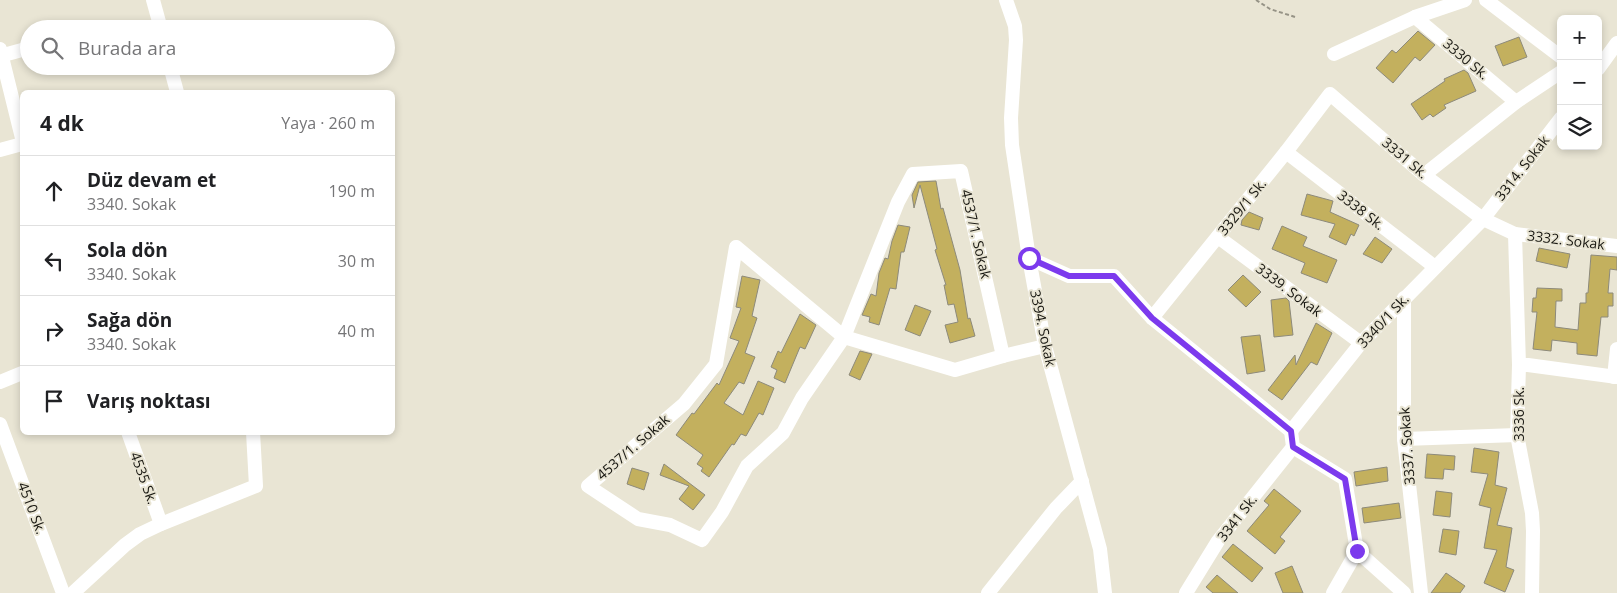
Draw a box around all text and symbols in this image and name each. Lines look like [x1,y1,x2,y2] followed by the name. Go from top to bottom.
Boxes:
[1557,15,1602,150] map controls
[1557,15,1602,60] button: +
[20,20,395,75] search box
[38,34,66,62] icon: search
[1439,34,1493,83] street label: 3330 Sk.
[78,35,176,61] text: Burada ara
[1557,60,1602,105] button: −
[1557,105,1602,150] button: layers
[40,109,84,137] text: 4 dk
[281,112,375,134] text: Yaya · 260 m
[1490,131,1553,204] street label: 3314. Sokak
[1378,133,1432,182] street label: 3331 Sk.
[87,167,216,193] text: Düz devam et
[1213,174,1270,239] street label: 3329/1 Sk.
[40,177,68,205] icon: ahead
[329,180,375,202] text: 190 m
[1334,185,1389,234] street label: 3338 Sk.
[957,187,996,281] street label: 4537/1. Sokak
[87,193,176,215] text: 3340. Sokak
[1526,225,1607,254] street label: 3332. Sokak
[87,237,168,263] text: Sola dön
[40,247,68,275] icon: left
[1018,247,1041,270] route start
[338,250,375,272] text: 30 m
[1252,259,1327,321] street label: 3339. Sokak
[87,263,176,285] text: 3340. Sokak
[1026,288,1061,369] street label: 3394. Sokak
[1353,289,1413,352] street label: 3340/1 Sk.
[87,307,172,333] text: Sağa dön
[40,317,68,345] icon: right
[338,320,375,342] text: 40 m
[87,333,176,355] text: 3340. Sokak
[40,387,68,415] icon: arrive
[1509,387,1528,441] street label: 3336 Sk.
[87,388,211,414] text: Varış noktası
[1394,406,1419,486] street label: 3337. Sokak
[592,409,674,484] street label: 4537/1. Sokak
[126,449,163,507] street label: 4535 Sk.
[14,479,51,537] street label: 4510 Sk.
[1212,490,1261,545] street label: 3341 Sk.
[1346,540,1369,563] route end

